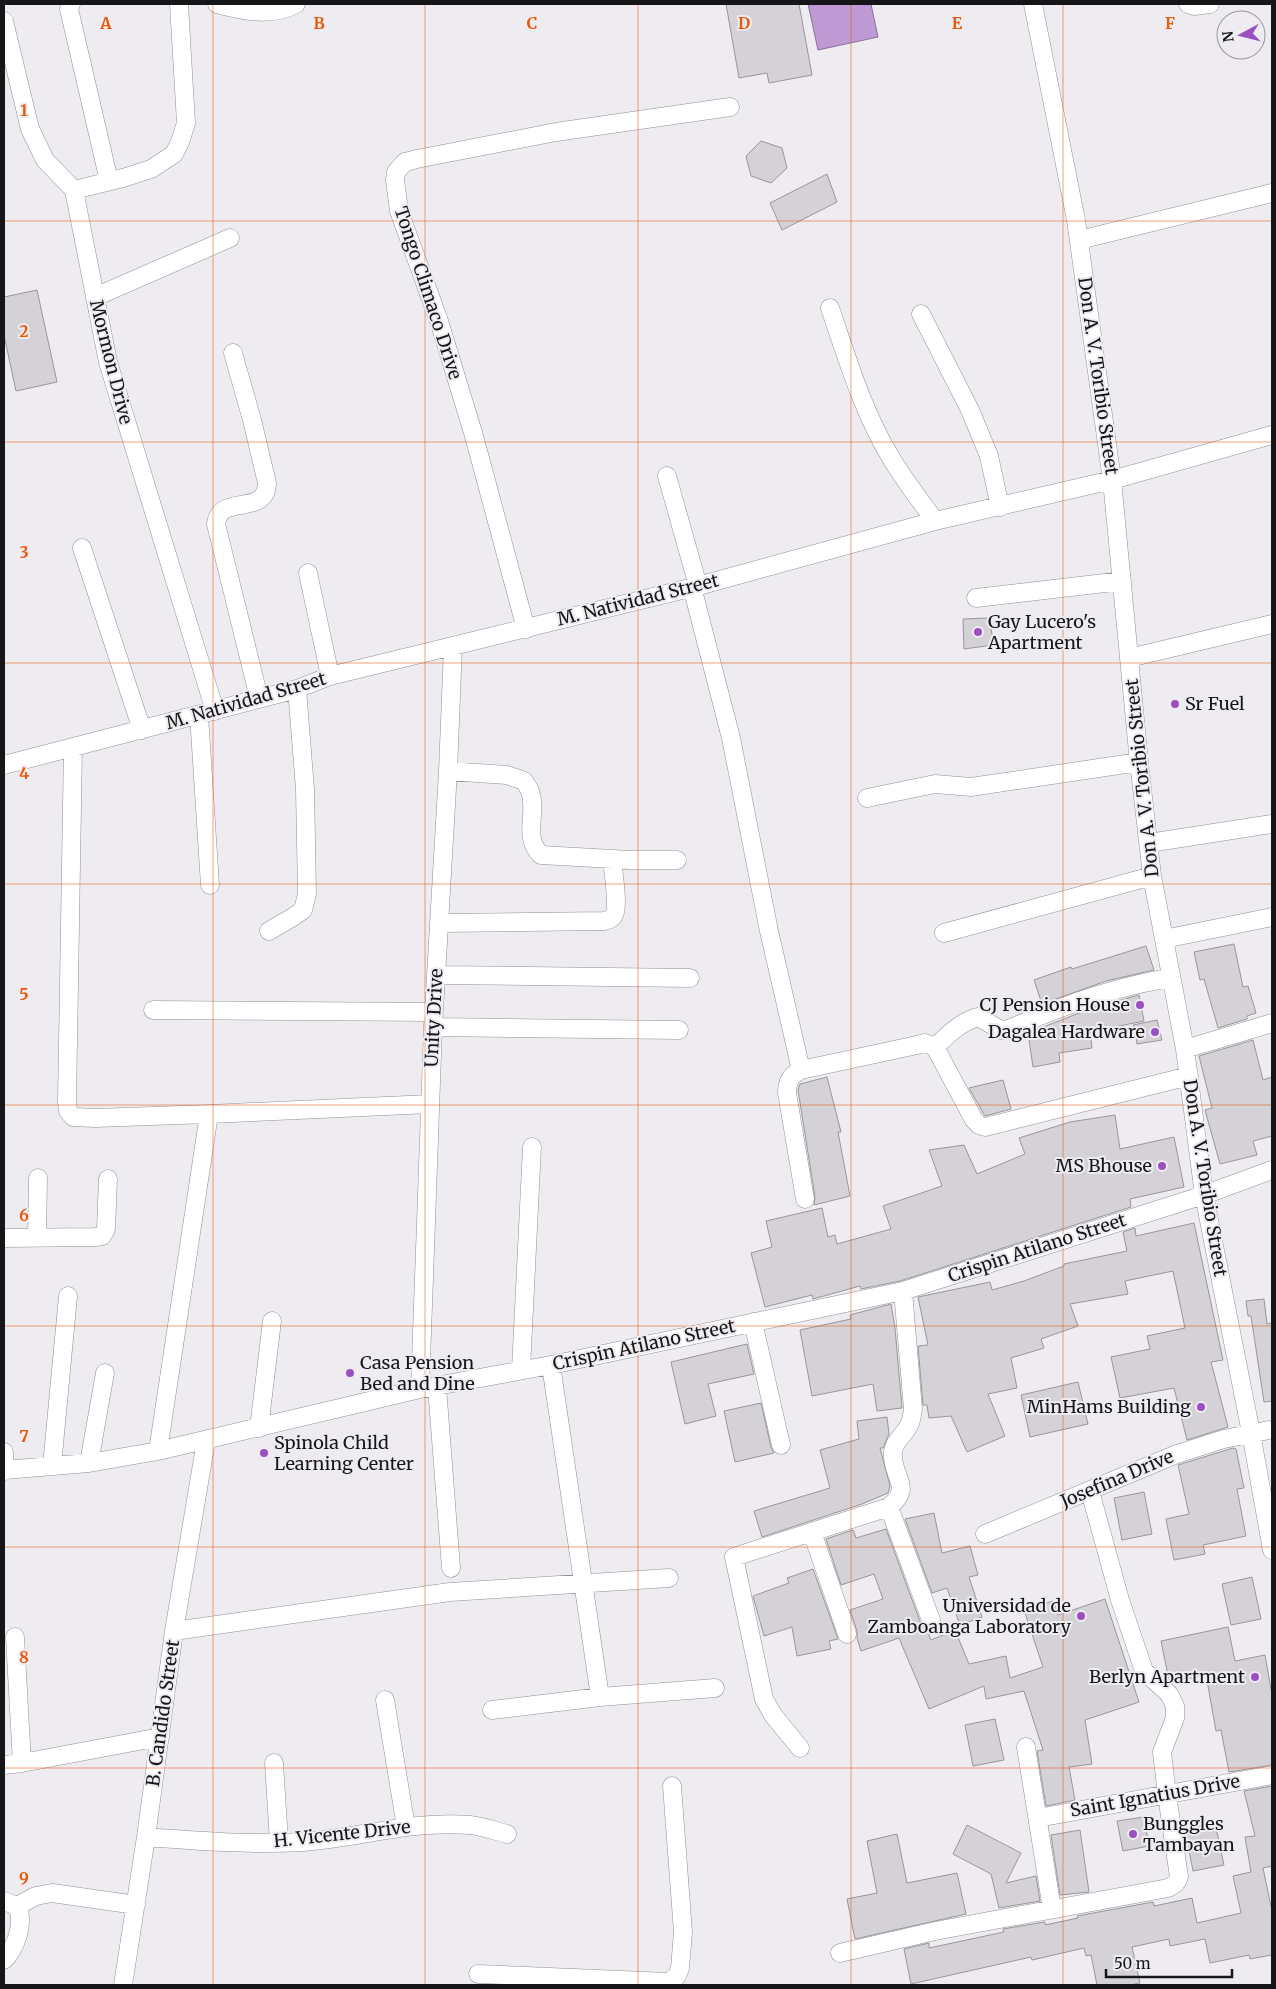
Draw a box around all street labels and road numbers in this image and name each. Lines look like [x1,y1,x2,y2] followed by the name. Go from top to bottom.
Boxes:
[390,203,467,382] street label: Tongo Climaco Drive
[1073,276,1124,476] street label: Don A. V. Toribio Street
[85,297,138,426] street label: Mormon Drive
[555,568,721,631] street label: M. Natividad Street
[163,667,329,734] street label: M. Natividad Street
[1120,678,1163,878] street label: Don A. V. Toribio Street
[419,968,448,1068] street label: Unity Drive
[1179,1078,1232,1278] street label: Don A. V. Toribio Street
[945,1208,1129,1287] street label: Crispin Atilano Street
[551,1314,737,1375] street label: Crispin Atilano Street
[1056,1444,1177,1513] street label: Josefina Drive
[141,1638,184,1788] street label: B. Candido Street
[1068,1769,1242,1822] street label: Saint Ignatius Drive
[272,1815,412,1852] street label: H. Vicente Drive

